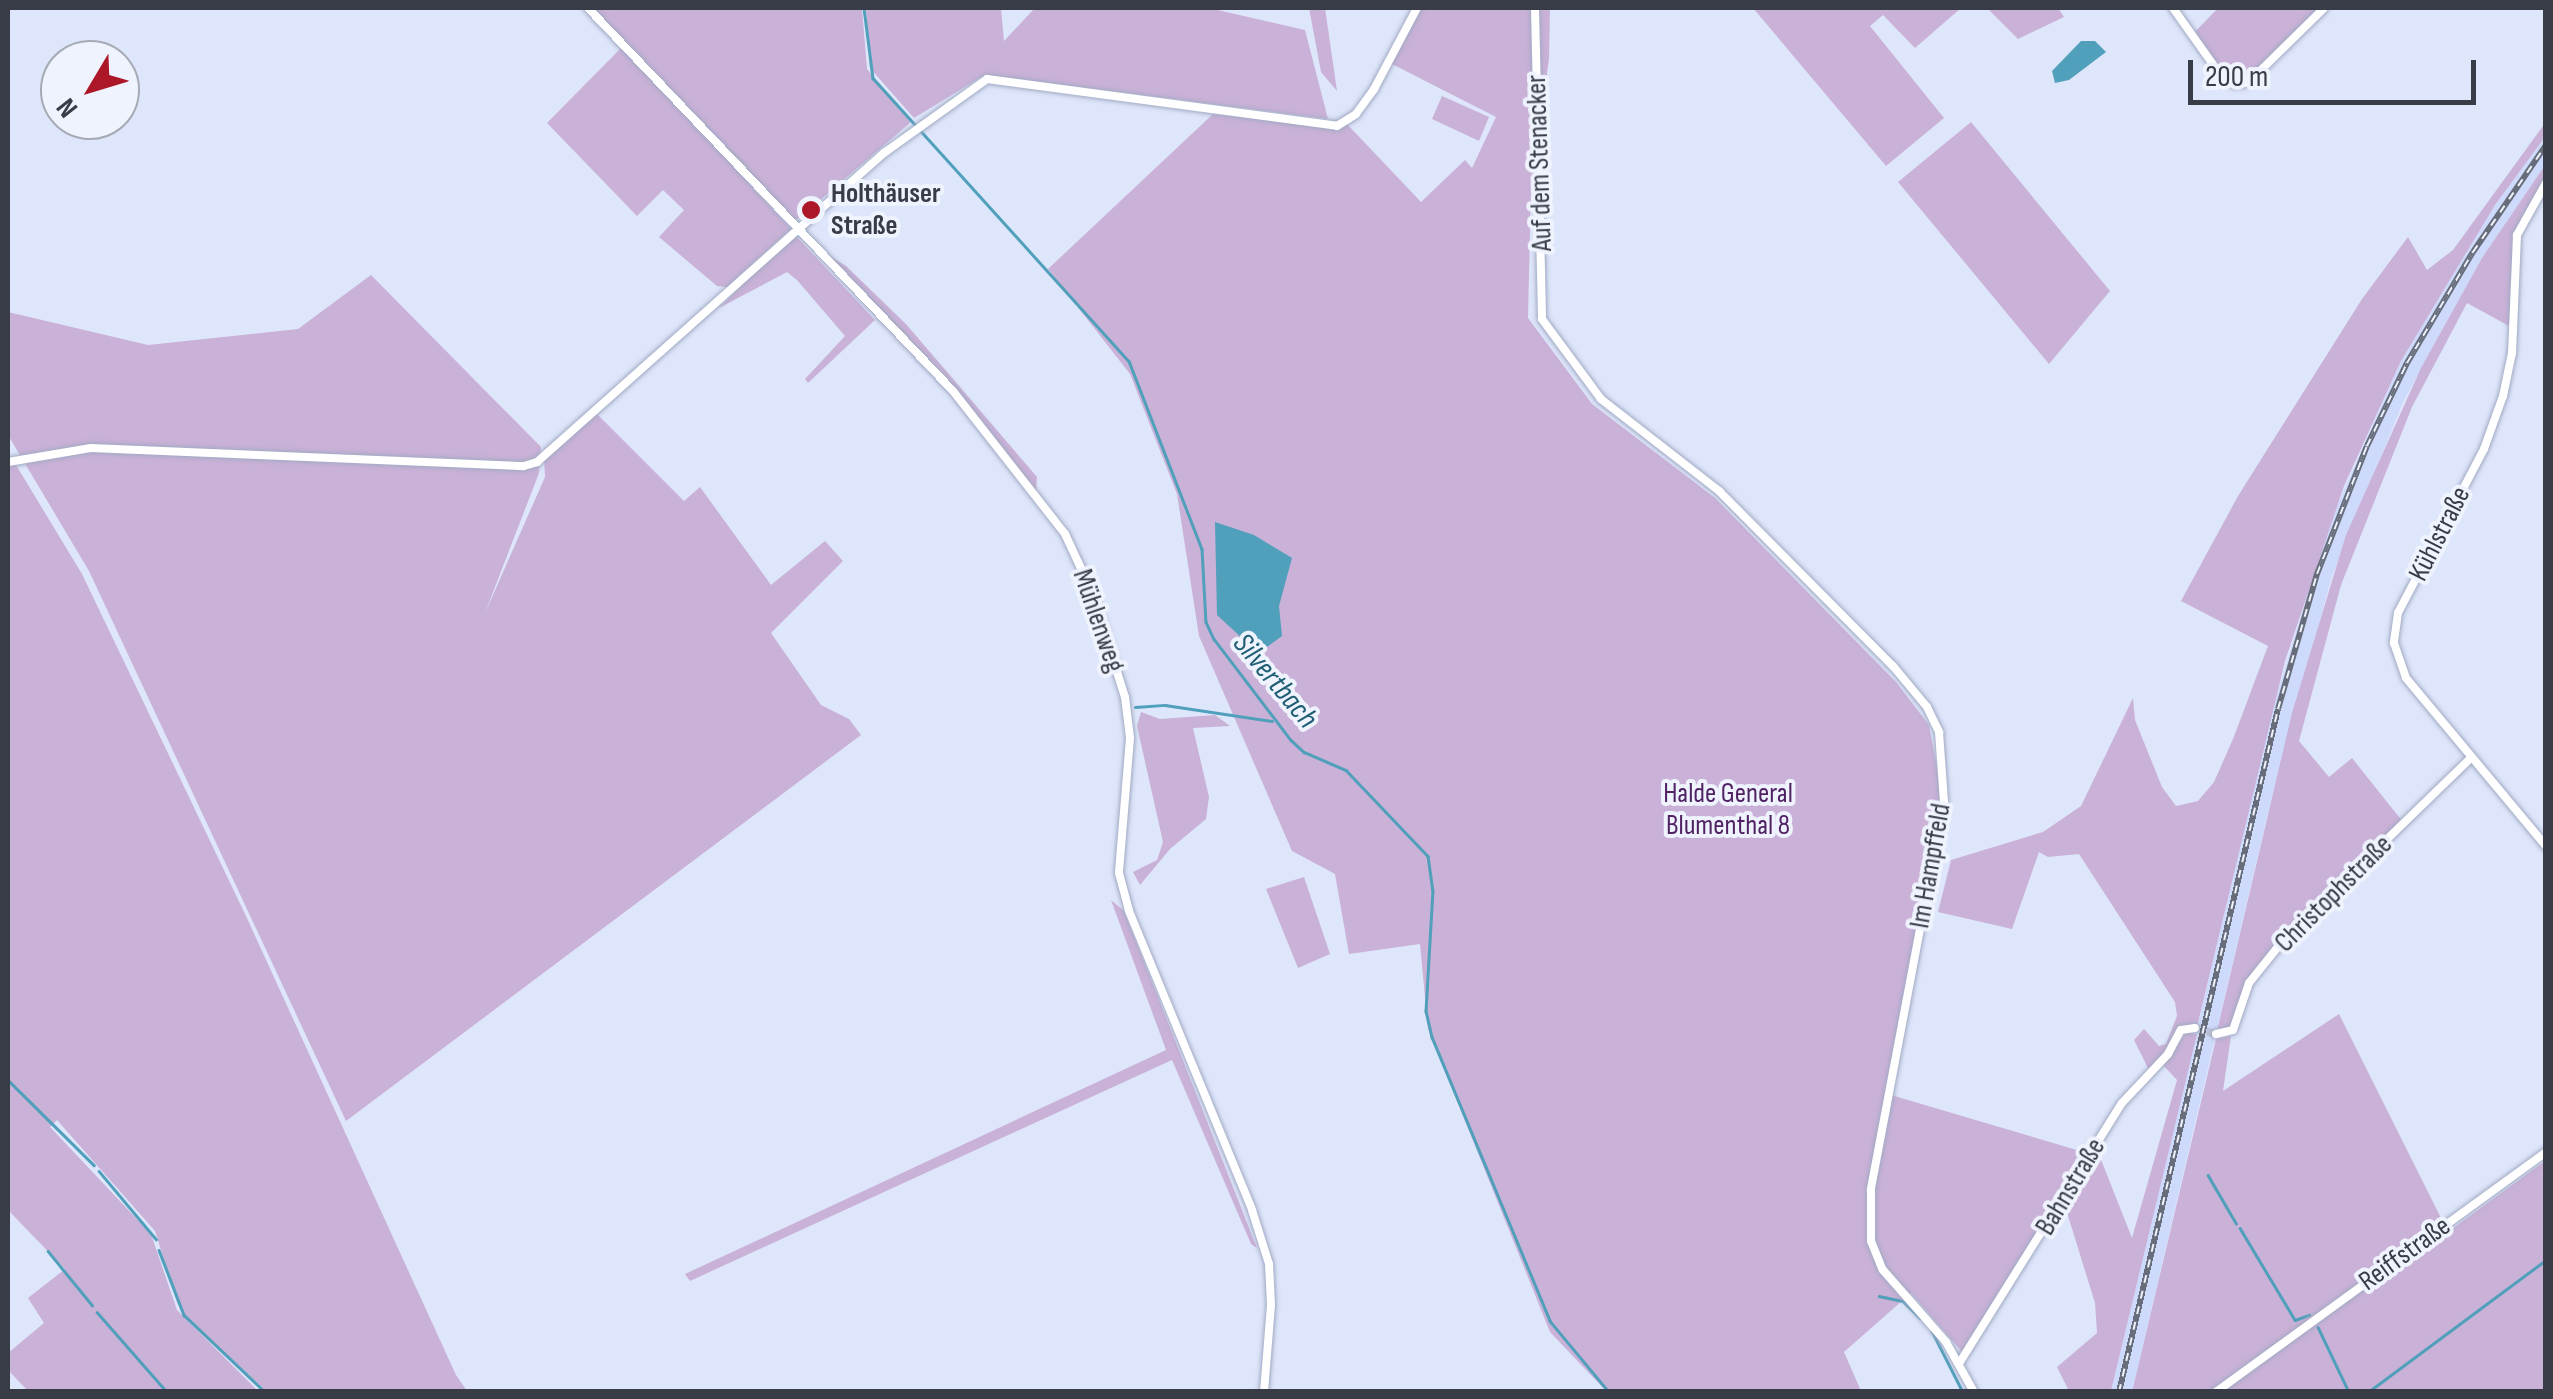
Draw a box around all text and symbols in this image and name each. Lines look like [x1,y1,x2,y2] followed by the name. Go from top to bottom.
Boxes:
[40,40,140,140] north arrow
[2193,40,2480,102] scale bar
[2205,59,2268,95] text: 200 m
[1520,74,1560,252] street label: Auf dem Stenacker
[50,92,85,124] text: N
[831,177,941,243] place label: Holthäuser Straße
[800,199,822,221] marker: Holthäuser Straße
[2402,481,2478,587] street label: Kühlstraße
[1065,565,1131,677] street label: Mühlenweg
[1225,626,1325,736] water label: Silvertbach
[1663,777,1793,843] park label: Halde General Blumenthal 8
[1904,801,1958,931] street label: Im Hampffeld
[2268,828,2400,960] street label: Christophstraße
[2029,1132,2113,1242] street label: Bahnstraße
[2353,1210,2457,1298] street label: Reiffstraße

